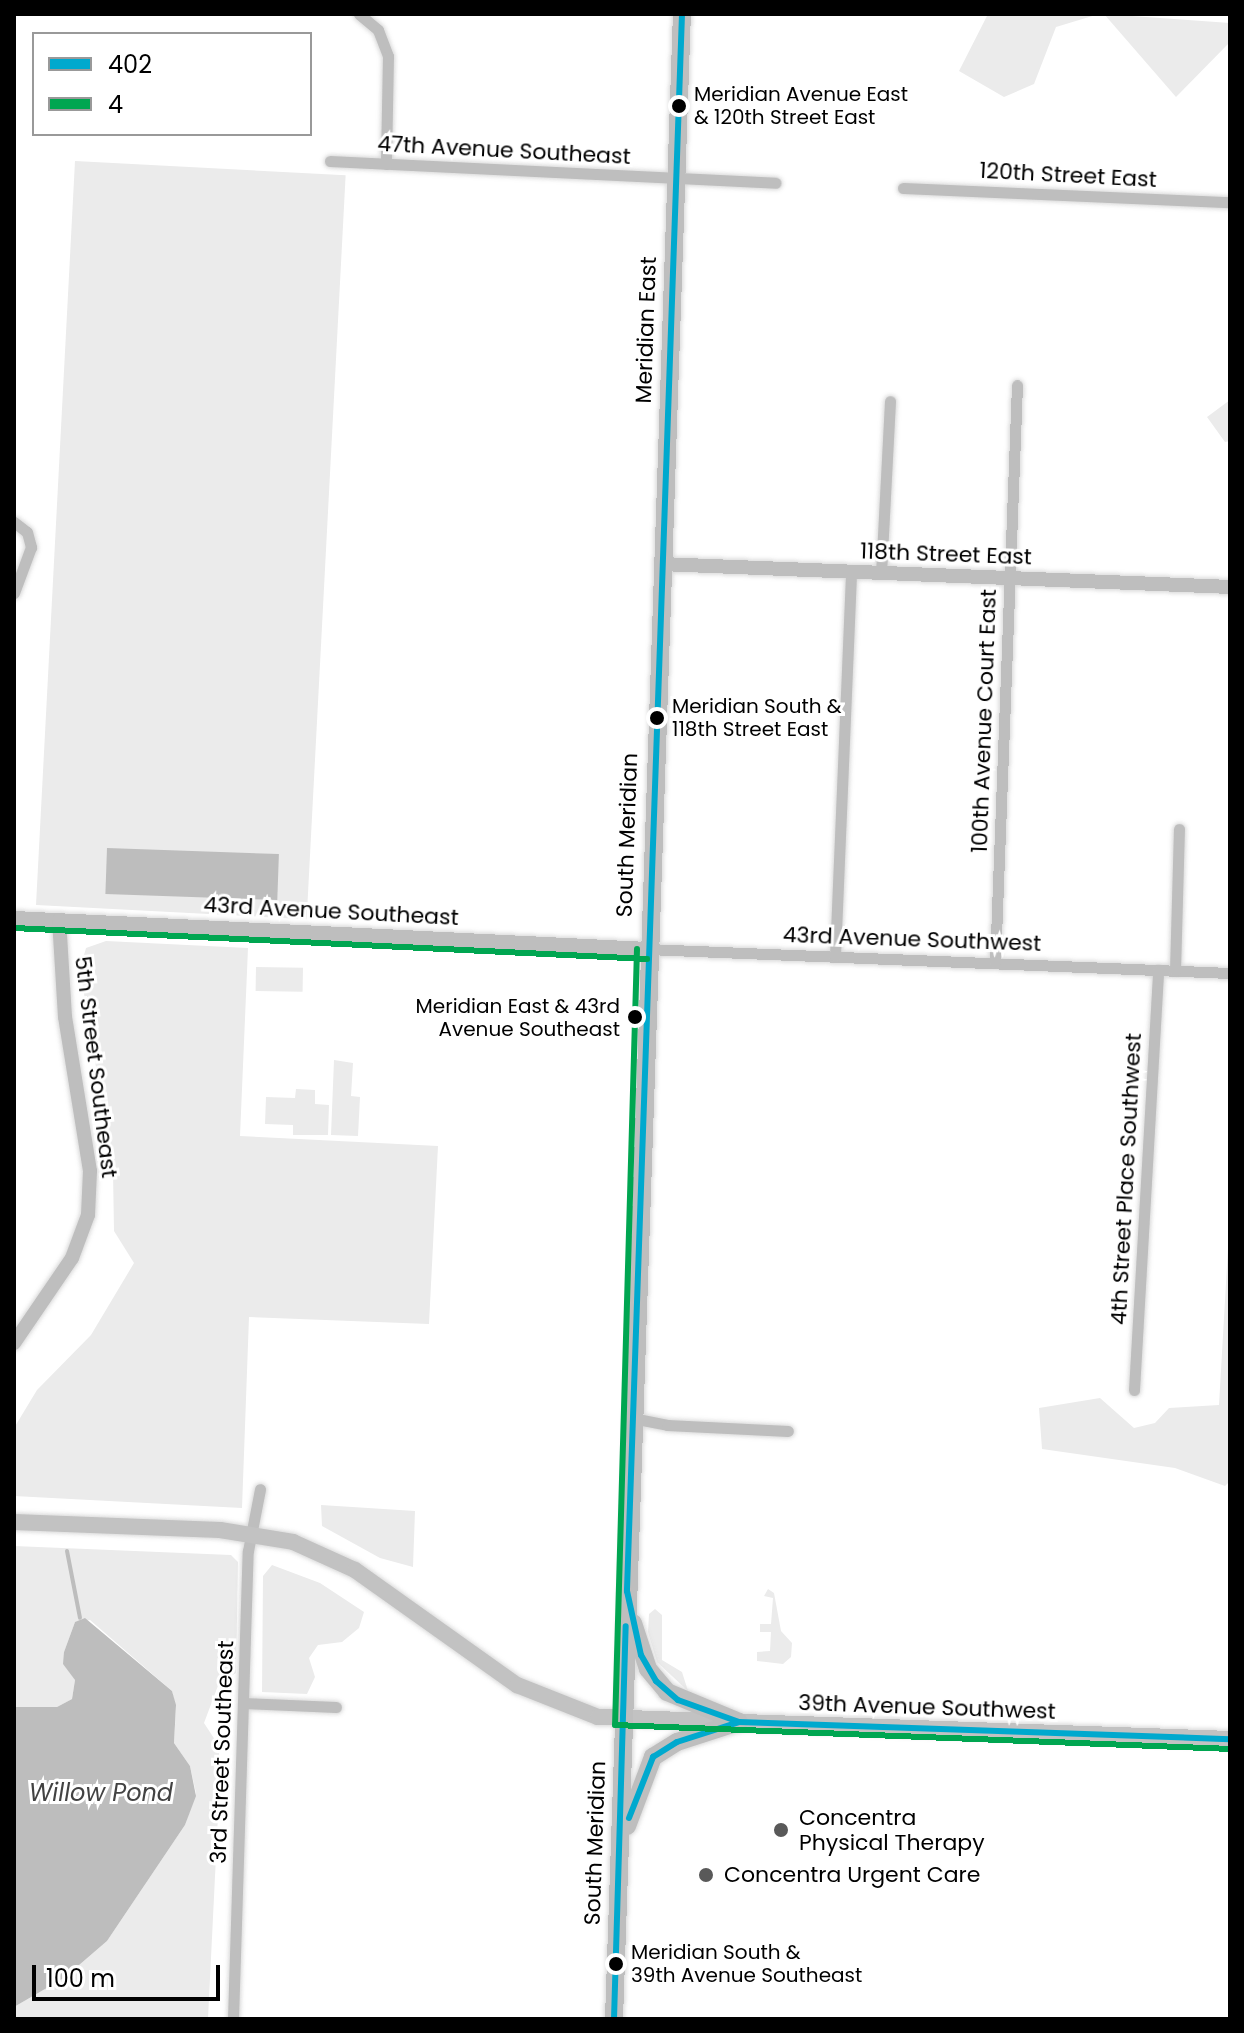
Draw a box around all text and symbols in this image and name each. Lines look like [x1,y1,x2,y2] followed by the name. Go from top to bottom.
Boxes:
[32,32,312,136] legend
[108,48,152,81] text: 402
[694,82,908,129] place label: Meridian Avenue East & 120th Street East
[108,88,123,121] text: 4
[671,98,687,114] marker: Meridian Avenue East & 120th Street East
[377,130,631,170] street label: 47th Avenue Southeast
[979,157,1157,193] street label: 120th Street East
[630,256,662,404] street label: Meridian East
[860,538,1032,570] street label: 118th Street East
[966,589,1002,853] street label: 100th Avenue Court East
[672,694,842,741] place label: Meridian South & 118th Street East
[649,710,665,726] marker: Meridian South & 118th Street East
[611,752,643,918] street label: South Meridian
[203,891,459,931] street label: 43rd Avenue Southeast
[782,921,1042,957] street label: 43rd Avenue Southwest
[69,955,123,1179] street label: 5th Street Southeast
[416,994,620,1041] place label: Meridian East & 43rd Avenue Southeast
[627,1009,643,1025] marker: Meridian East & 43rd Avenue Southeast
[1105,1032,1147,1326] street label: 4th Street Place Southwest
[205,1640,239,1864] street label: 3rd Street Southeast
[798,1689,1056,1725] street label: 39th Avenue Southwest
[579,1760,611,1926] street label: South Meridian
[29,1779,173,1807] water label: Willow Pond
[799,1804,985,1856] place label: Concentra Physical Therapy
[770,1819,792,1841] marker: Concentra Physical Therapy
[724,1862,980,1888] place label: Concentra Urgent Care
[695,1864,717,1886] marker: Concentra Urgent Care
[631,1940,862,1987] place label: Meridian South & 39th Avenue Southeast
[36,1949,224,1999] scale bar
[608,1956,624,1972] marker: Meridian South & 39th Avenue Southeast
[46,1962,115,1995] text: 100 m

